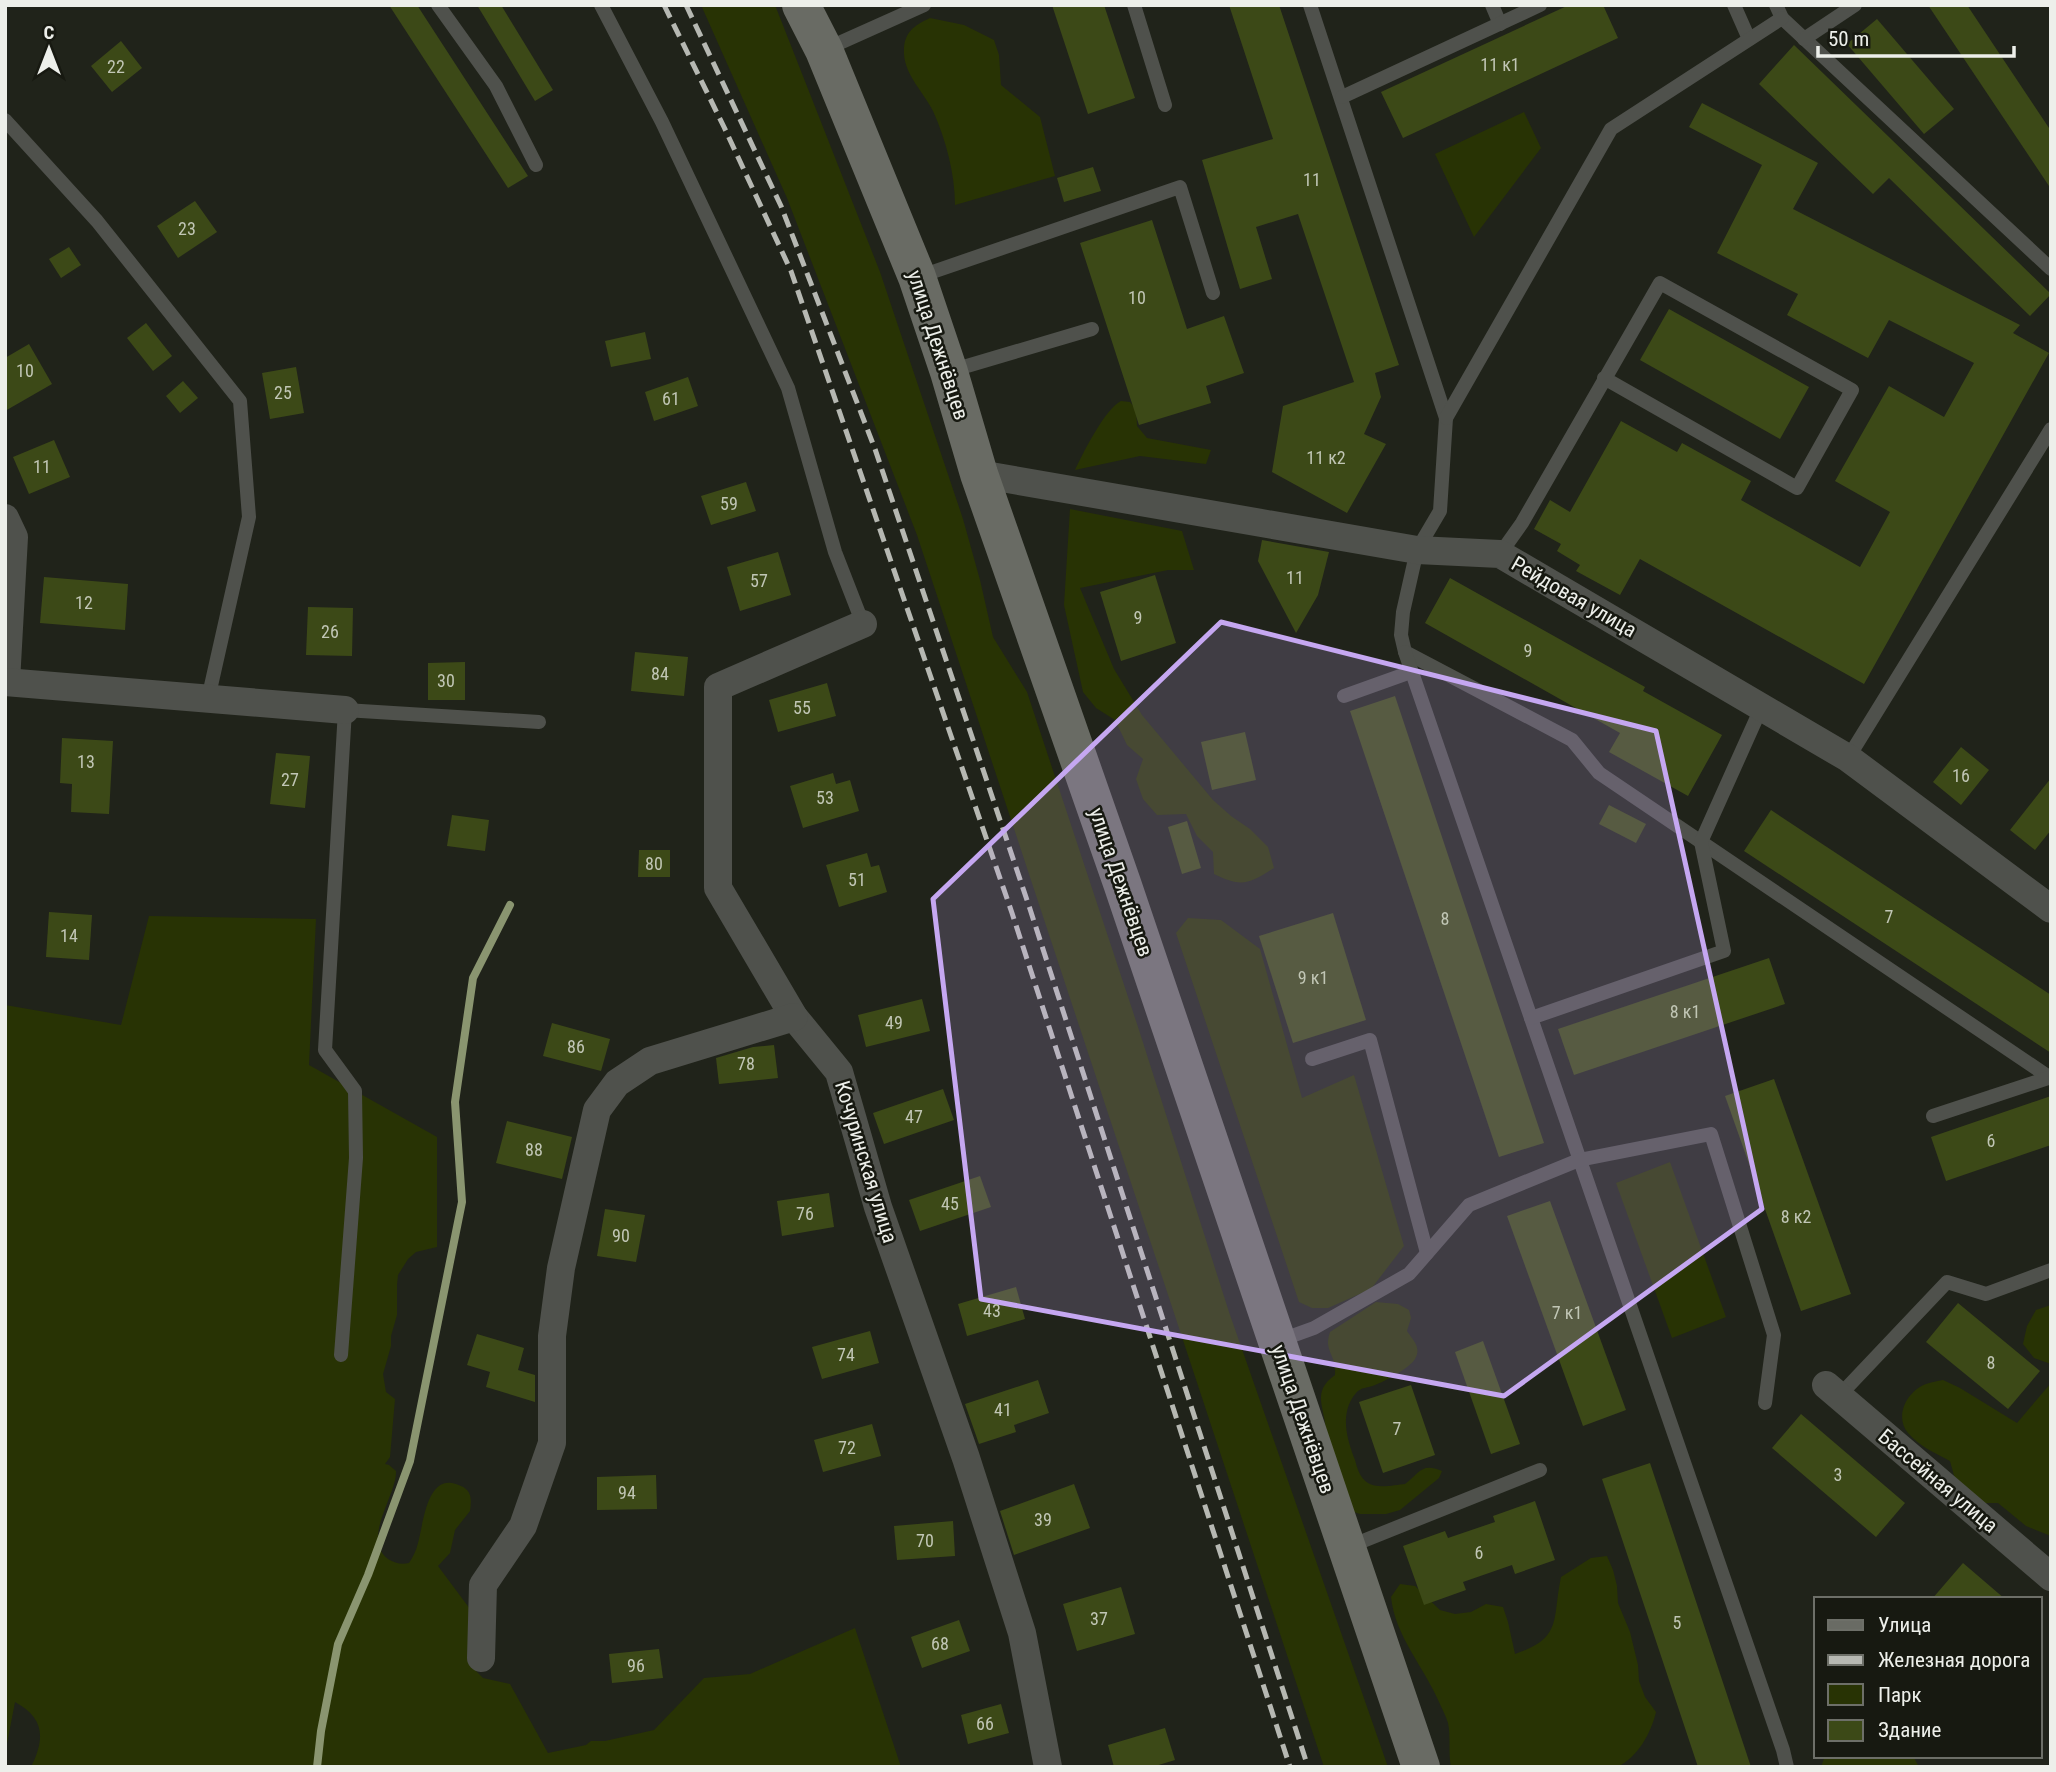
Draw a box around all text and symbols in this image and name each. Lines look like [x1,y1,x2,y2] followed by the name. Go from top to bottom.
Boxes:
[14,14,84,84] north arrow
[1818,14,2014,58] scale bar
[44,21,55,44] text: С
[1828,27,1869,51] text: 50 m
[1480,54,1520,75] house number: 11 к1
[107,56,125,77] house number: 22
[1303,169,1321,190] house number: 11
[178,218,196,239] house number: 23
[903,267,973,423] street label: улица Дежнёвцев
[1128,287,1146,308] house number: 10
[16,360,34,381] house number: 10
[274,382,292,403] house number: 25
[662,388,680,409] house number: 61
[1306,447,1346,468] house number: 11 к2
[33,456,51,477] house number: 11
[720,493,738,514] house number: 59
[1507,552,1641,642] street label: Рейдовая улица
[1286,567,1304,588] house number: 11
[750,570,768,591] house number: 57
[75,592,93,613] house number: 12
[1134,607,1142,628] house number: 9
[321,621,339,642] house number: 26
[1524,640,1532,661] house number: 9
[651,663,669,684] house number: 84
[437,670,455,691] house number: 30
[793,697,811,718] house number: 55
[77,751,95,772] house number: 13
[1952,765,1970,786] house number: 16
[281,769,299,790] house number: 27
[816,787,834,808] house number: 53
[1084,804,1158,960] street label: улица Дежнёвцев
[645,853,663,874] house number: 80
[848,869,866,890] house number: 51
[1885,906,1894,927] house number: 7
[1441,908,1449,929] house number: 8
[60,925,78,946] house number: 14
[1298,967,1328,988] house number: 9 к1
[1670,1001,1700,1022] house number: 8 к1
[885,1012,903,1033] house number: 49
[567,1036,585,1057] house number: 86
[737,1053,755,1074] house number: 78
[830,1078,902,1246] street label: Кочуринская улица
[905,1106,923,1127] house number: 47
[1987,1130,1995,1151] house number: 6
[525,1139,543,1160] house number: 88
[941,1193,959,1214] house number: 45
[796,1203,814,1224] house number: 76
[1781,1206,1811,1227] house number: 8 к2
[612,1225,630,1246] house number: 90
[983,1300,1001,1321] house number: 43
[1552,1302,1582,1323] house number: 7 к1
[1266,1341,1340,1497] street label: улица Дежнёвцев
[837,1344,855,1365] house number: 74
[1987,1352,1995,1373] house number: 8
[994,1399,1012,1420] house number: 41
[1393,1418,1402,1439] house number: 7
[1874,1424,2002,1538] street label: Бассейная улица
[838,1437,856,1458] house number: 72
[1834,1464,1842,1485] house number: 3
[618,1482,636,1503] house number: 94
[1034,1509,1052,1530] house number: 39
[916,1530,934,1551] house number: 70
[1475,1542,1483,1563] house number: 6
[1814,1597,2042,1758] legend
[1090,1608,1108,1629] house number: 37
[1673,1612,1682,1633] house number: 5
[1878,1613,1931,1637] text: Улица
[931,1633,949,1654] house number: 68
[1878,1648,2030,1672] text: Железная дорога
[627,1655,645,1676] house number: 96
[1878,1683,1922,1707] text: Парк
[976,1713,994,1734] house number: 66
[1878,1718,1942,1742] text: Здание

